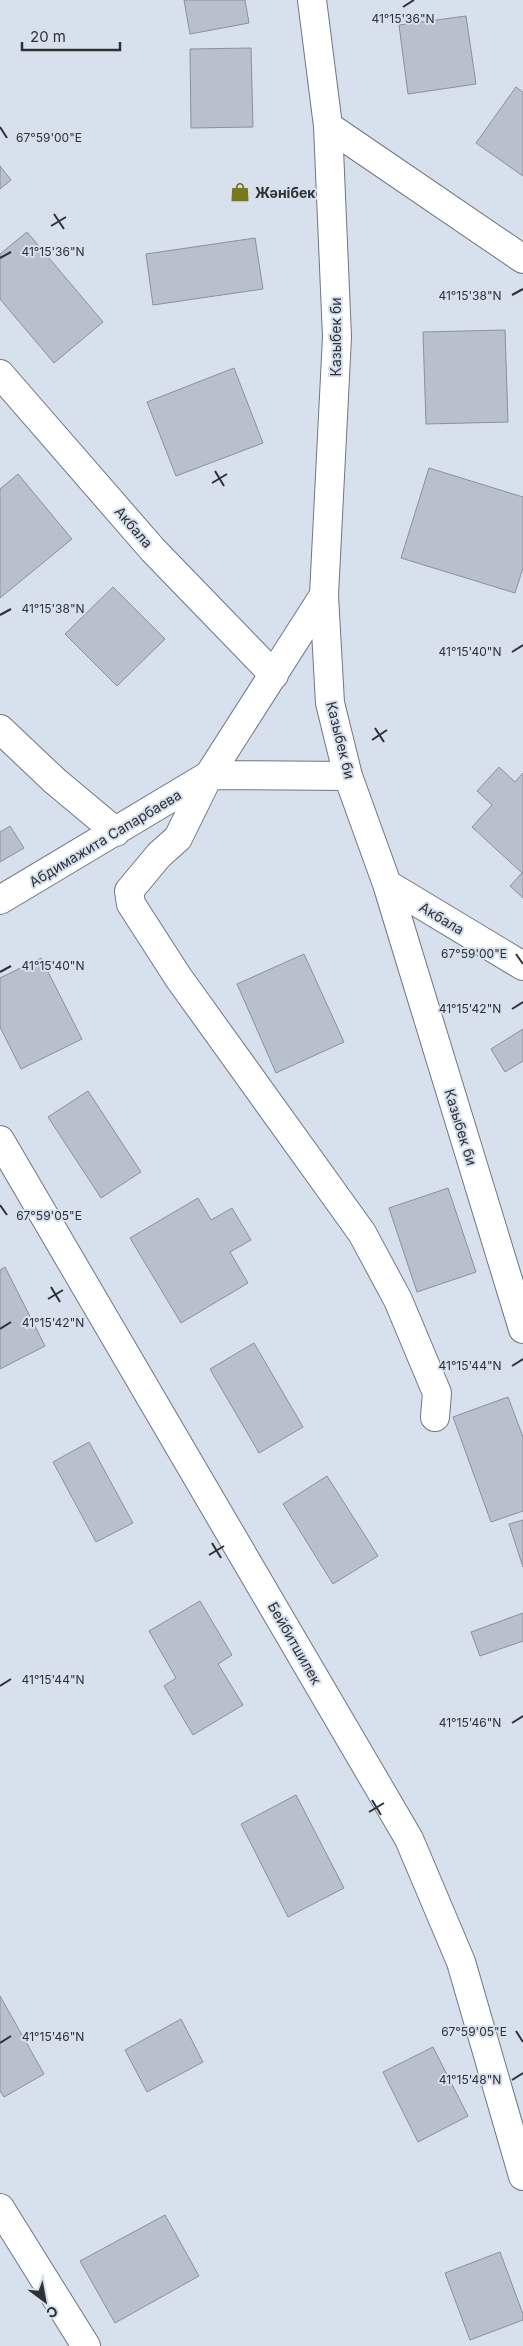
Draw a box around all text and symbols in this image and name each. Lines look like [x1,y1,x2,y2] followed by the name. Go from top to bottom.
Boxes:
[371,11,435,26] text: 41°15'36"N
[22,20,120,52] scale bar
[30,27,66,46] text: 20 m
[16,130,82,145] text: 67°59'00"E
[229,181,251,203] shop icon: Жәнібек
[255,184,316,201] place label: Жәнібек
[21,244,85,259] text: 41°15'36"N
[438,288,502,303] text: 41°15'38"N
[327,297,344,377] street label: Казыбек би
[111,503,157,551] street label: Акбала
[21,601,85,616] text: 41°15'38"N
[439,644,501,659] text: 41°15'40"N
[323,700,359,780] street label: Казыбек би
[26,786,184,890] street label: Абдимажита Сапарбаева
[416,898,468,938] street label: Акбала
[441,946,507,961] text: 67°59'00"E
[22,958,84,973] text: 41°15'40"N
[439,1001,501,1016] text: 41°15'42"N
[441,1087,481,1167] street label: Казыбек би
[16,1208,82,1223] text: 67°59'05"E
[22,1315,84,1330] text: 41°15'42"N
[438,1358,502,1373] text: 41°15'44"N
[265,1599,326,1688] street label: Бейбитшилек
[21,1672,85,1687] text: 41°15'44"N
[439,1715,501,1730] text: 41°15'46"N
[441,2024,507,2039] text: 67°59'05"E
[22,2029,84,2044] text: 41°15'46"N
[439,2072,501,2087] text: 41°15'48"N
[20,2276,70,2326] north arrow
[43,2302,61,2322] text: С

